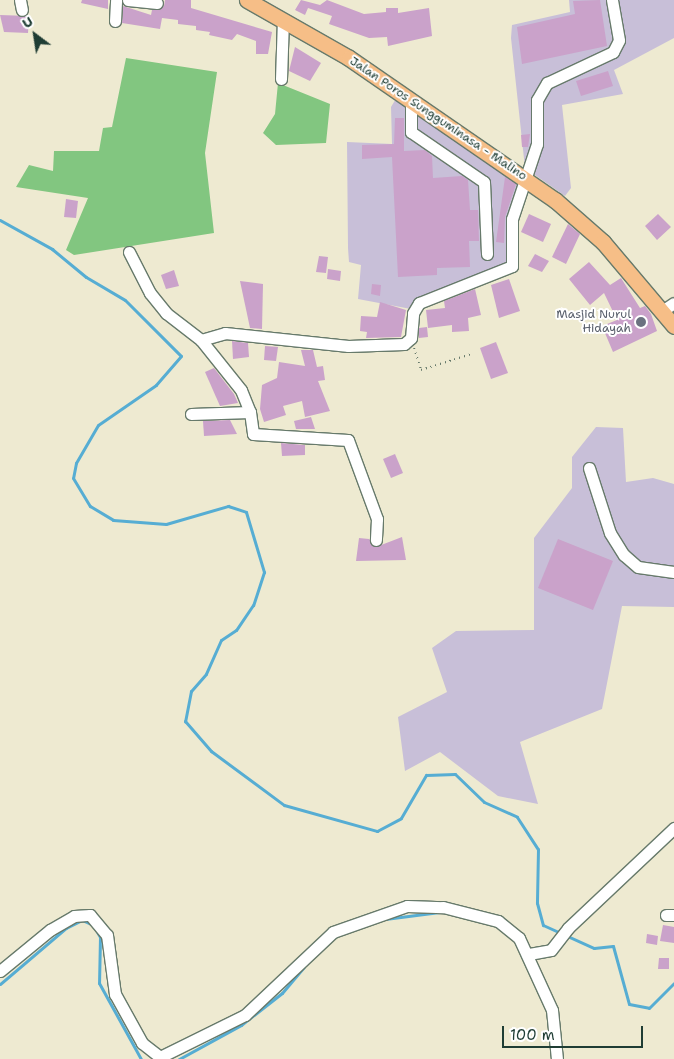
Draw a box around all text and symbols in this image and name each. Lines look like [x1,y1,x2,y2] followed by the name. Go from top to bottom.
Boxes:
[10,10,60,60] north arrow
[19,12,36,32] text: U
[347,54,529,184] street label: Jalan Poros Sungguminasa - Malino
[556,308,631,336] place label: Masjid Nurul Hidayah
[635,316,647,328] marker: Masjid Nurul Hidayah
[504,1016,645,1048] scale bar
[510,1025,555,1045] text: 100 m

